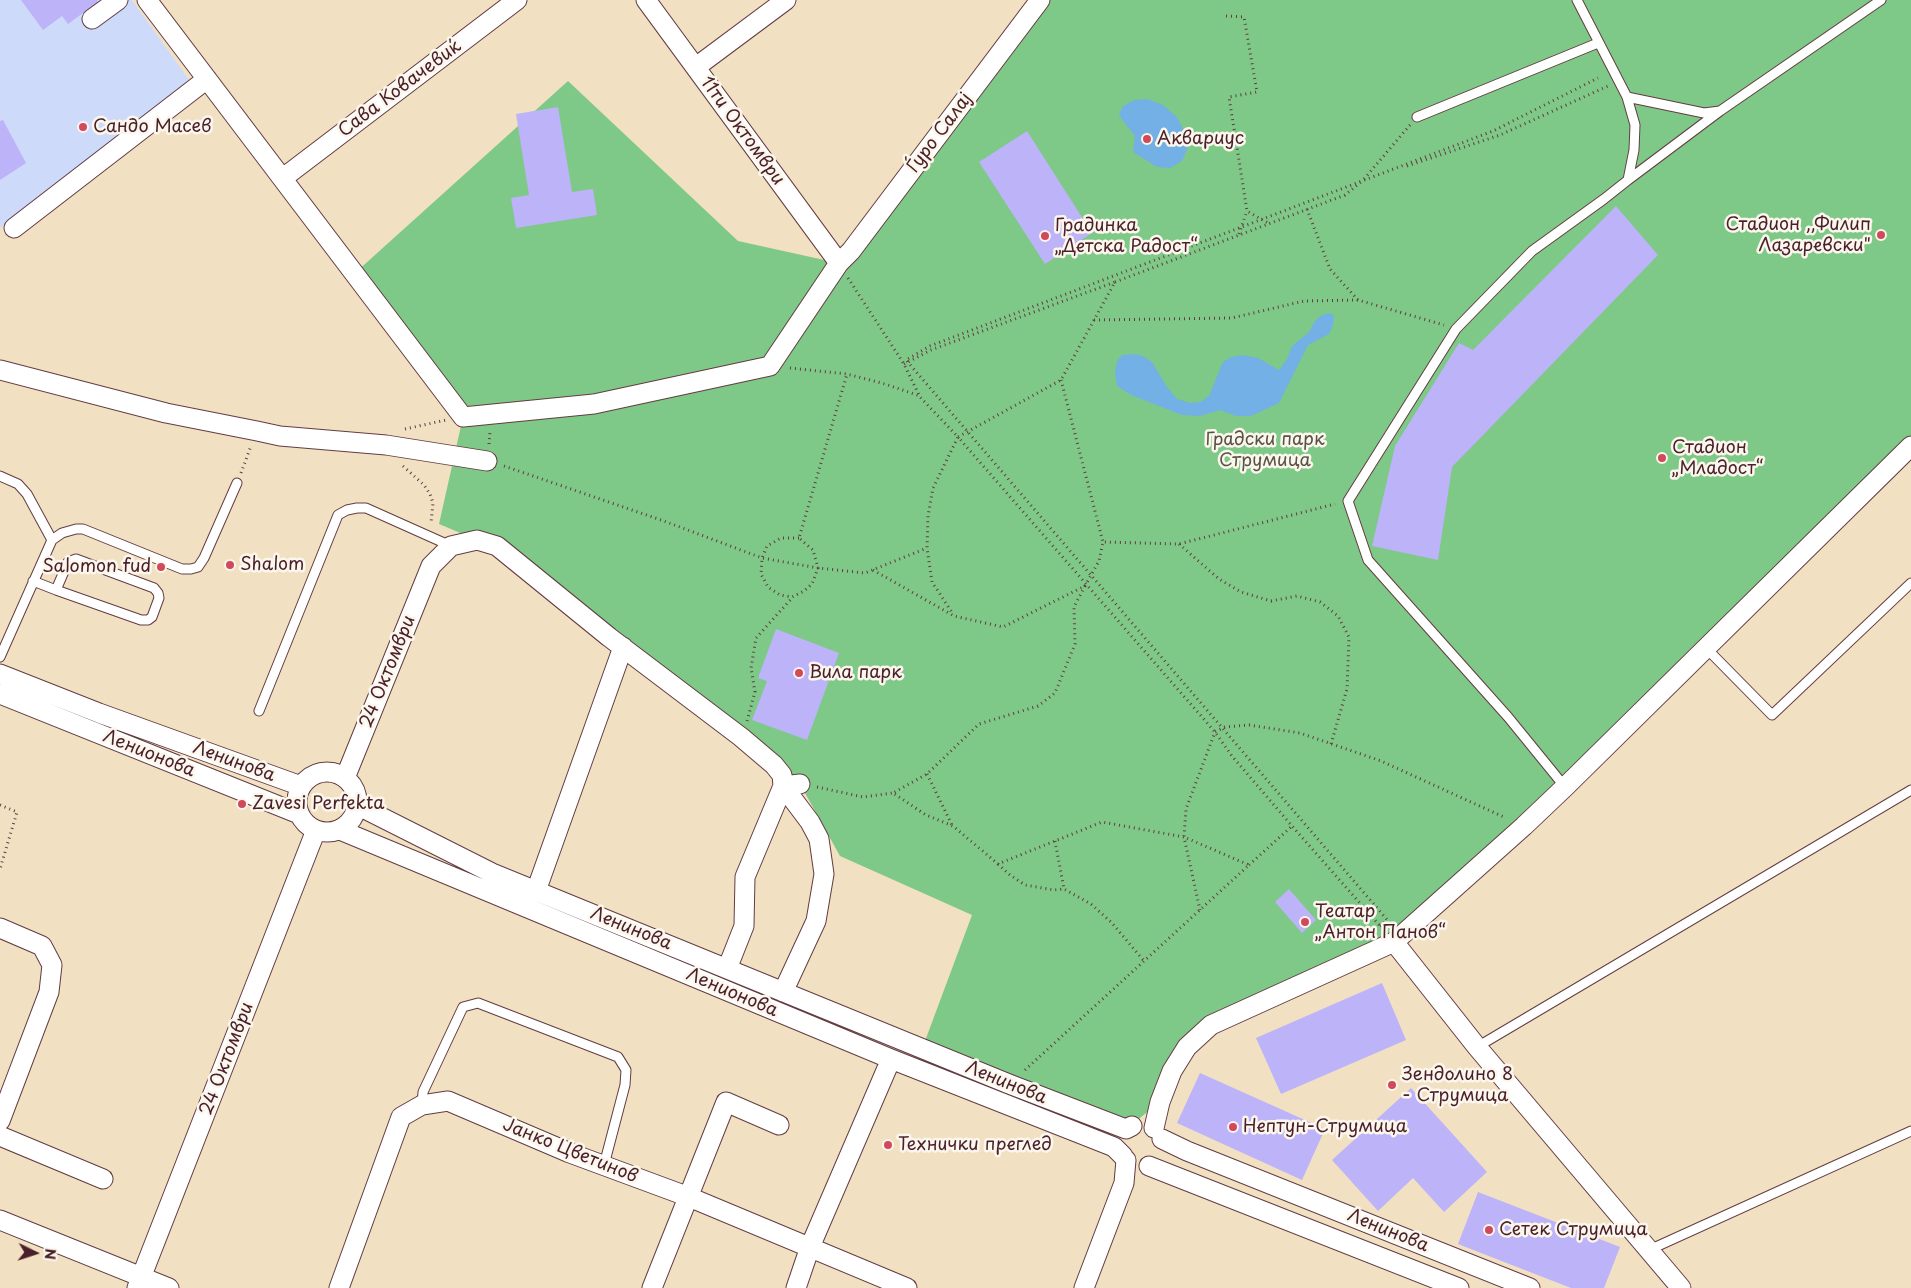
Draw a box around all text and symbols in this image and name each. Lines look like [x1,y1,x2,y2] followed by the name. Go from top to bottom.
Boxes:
[334,36,466,142] street label: Сава Ковачевиќ
[695,72,789,190] street label: 11ти Октомври
[903,89,977,177] street label: Ѓуро Салај
[93,116,212,138] place label: Сандо Масев
[77,121,89,133] marker: Сандо Масев
[1157,128,1244,150] place label: Аквариус
[1141,133,1153,145] marker: Аквариус
[1725,214,1871,256] place label: Стадион ,,Филип Лазаревски"
[1055,215,1198,258] place label: Градинка „Детска Радост“
[1875,229,1887,241] marker: Стадион ,,Филип Лазаревски"
[1039,230,1051,242] marker: Градинка „Детска Радост“
[1205,429,1325,472] park label: Градски парк Струмица
[1672,437,1763,479] place label: Стадион „Младост“
[1656,452,1668,464] marker: Стадион „Младост“
[240,554,304,576] place label: Shalom
[42,556,151,578] place label: Salomon fud
[224,559,236,571] marker: Shalom
[155,561,167,573] marker: Salomon fud
[356,613,420,731] street label: 24 Октомври
[809,662,902,684] place label: Вила парк
[793,667,805,679] marker: Вила парк
[100,726,198,782] street label: Ленионова
[190,737,278,787] street label: Ленинова
[252,793,385,815] place label: Zavesi Perfekta
[236,798,248,810] marker: Zavesi Perfekta
[1315,901,1446,944] place label: Театар „Антон Панов“
[587,903,675,955] street label: Ленинова
[1299,916,1311,928] marker: Театар „Антон Панов“
[683,964,781,1022] street label: Ленионова
[196,999,258,1119] street label: 24 Октомври
[962,1057,1050,1109] street label: Ленинова
[1402,1064,1513,1106] place label: Зендолино 8 - Струмица
[1386,1079,1398,1091] marker: Зендолино 8 - Струмица
[499,1114,641,1188] street label: Јанко Цветинов
[1243,1116,1407,1138] place label: Нептун-Струмица
[1227,1121,1239,1133] marker: Нептун-Струмица
[898,1134,1052,1156] place label: Технички преглед
[882,1139,894,1151] marker: Технички преглед
[1344,1205,1432,1257] street label: Ленинова
[1499,1219,1647,1241] place label: Сетек Струмица
[1483,1224,1495,1236] marker: Сетек Струмица
[10,1228,60,1278] north arrow
[40,1248,61,1260] text: N

